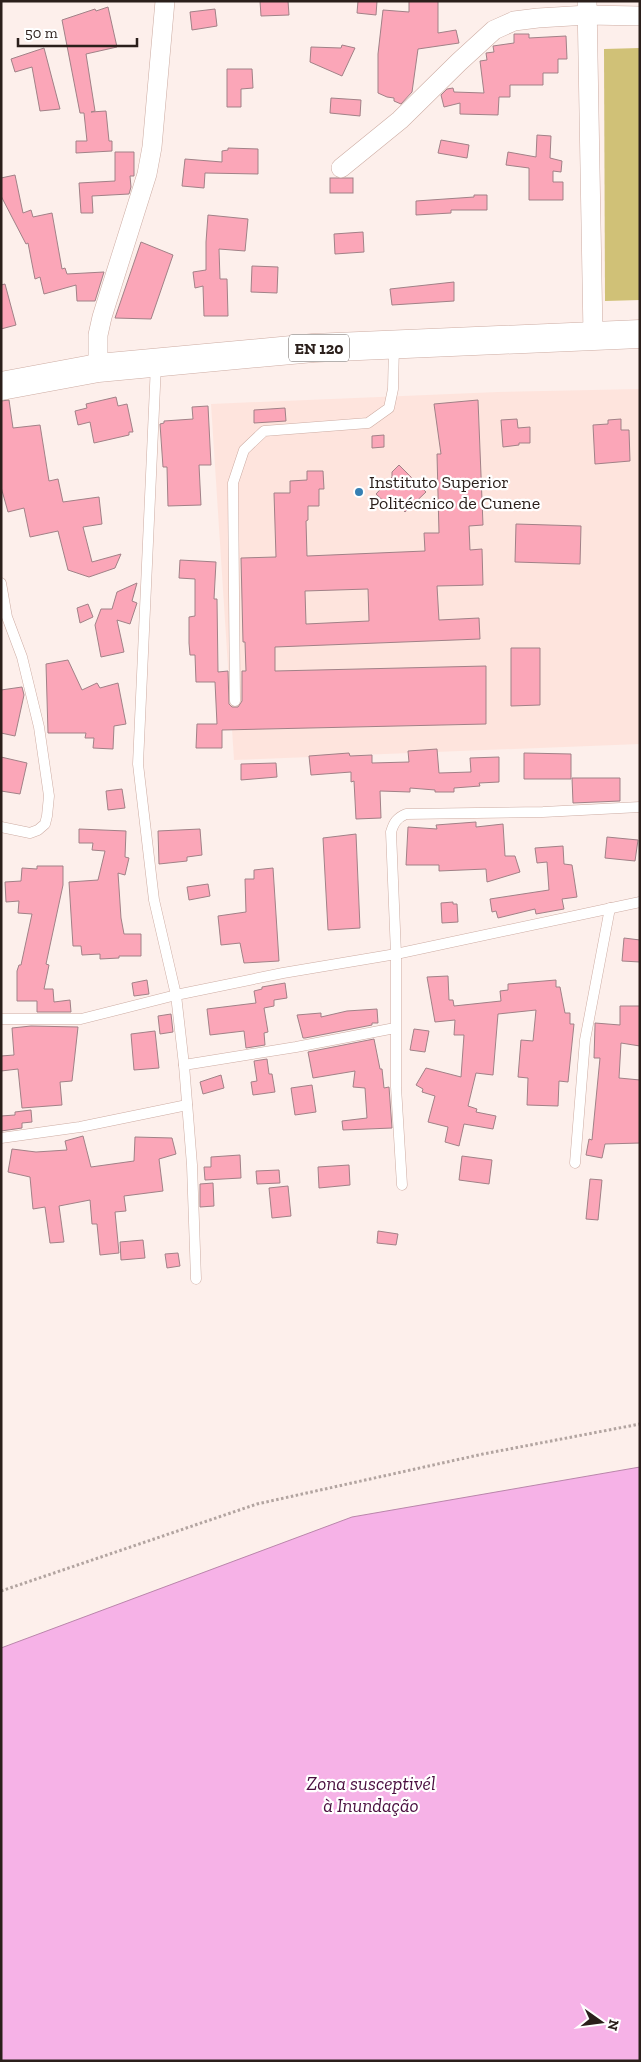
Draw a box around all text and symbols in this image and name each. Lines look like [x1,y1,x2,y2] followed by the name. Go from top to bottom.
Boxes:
[18,15,136,47] scale bar
[25,24,58,42] text: 50 m
[289,334,349,362] road number: EN 120
[369,471,540,514] place label: Instituto Superior Politécnico de Cunene
[353,486,365,498] marker: Instituto Superior Politécnico de Cunene
[307,1772,435,1817] water label: Zona susceptivél à Inundação
[576,1997,626,2047] north arrow
[604,2018,623,2033] text: N

